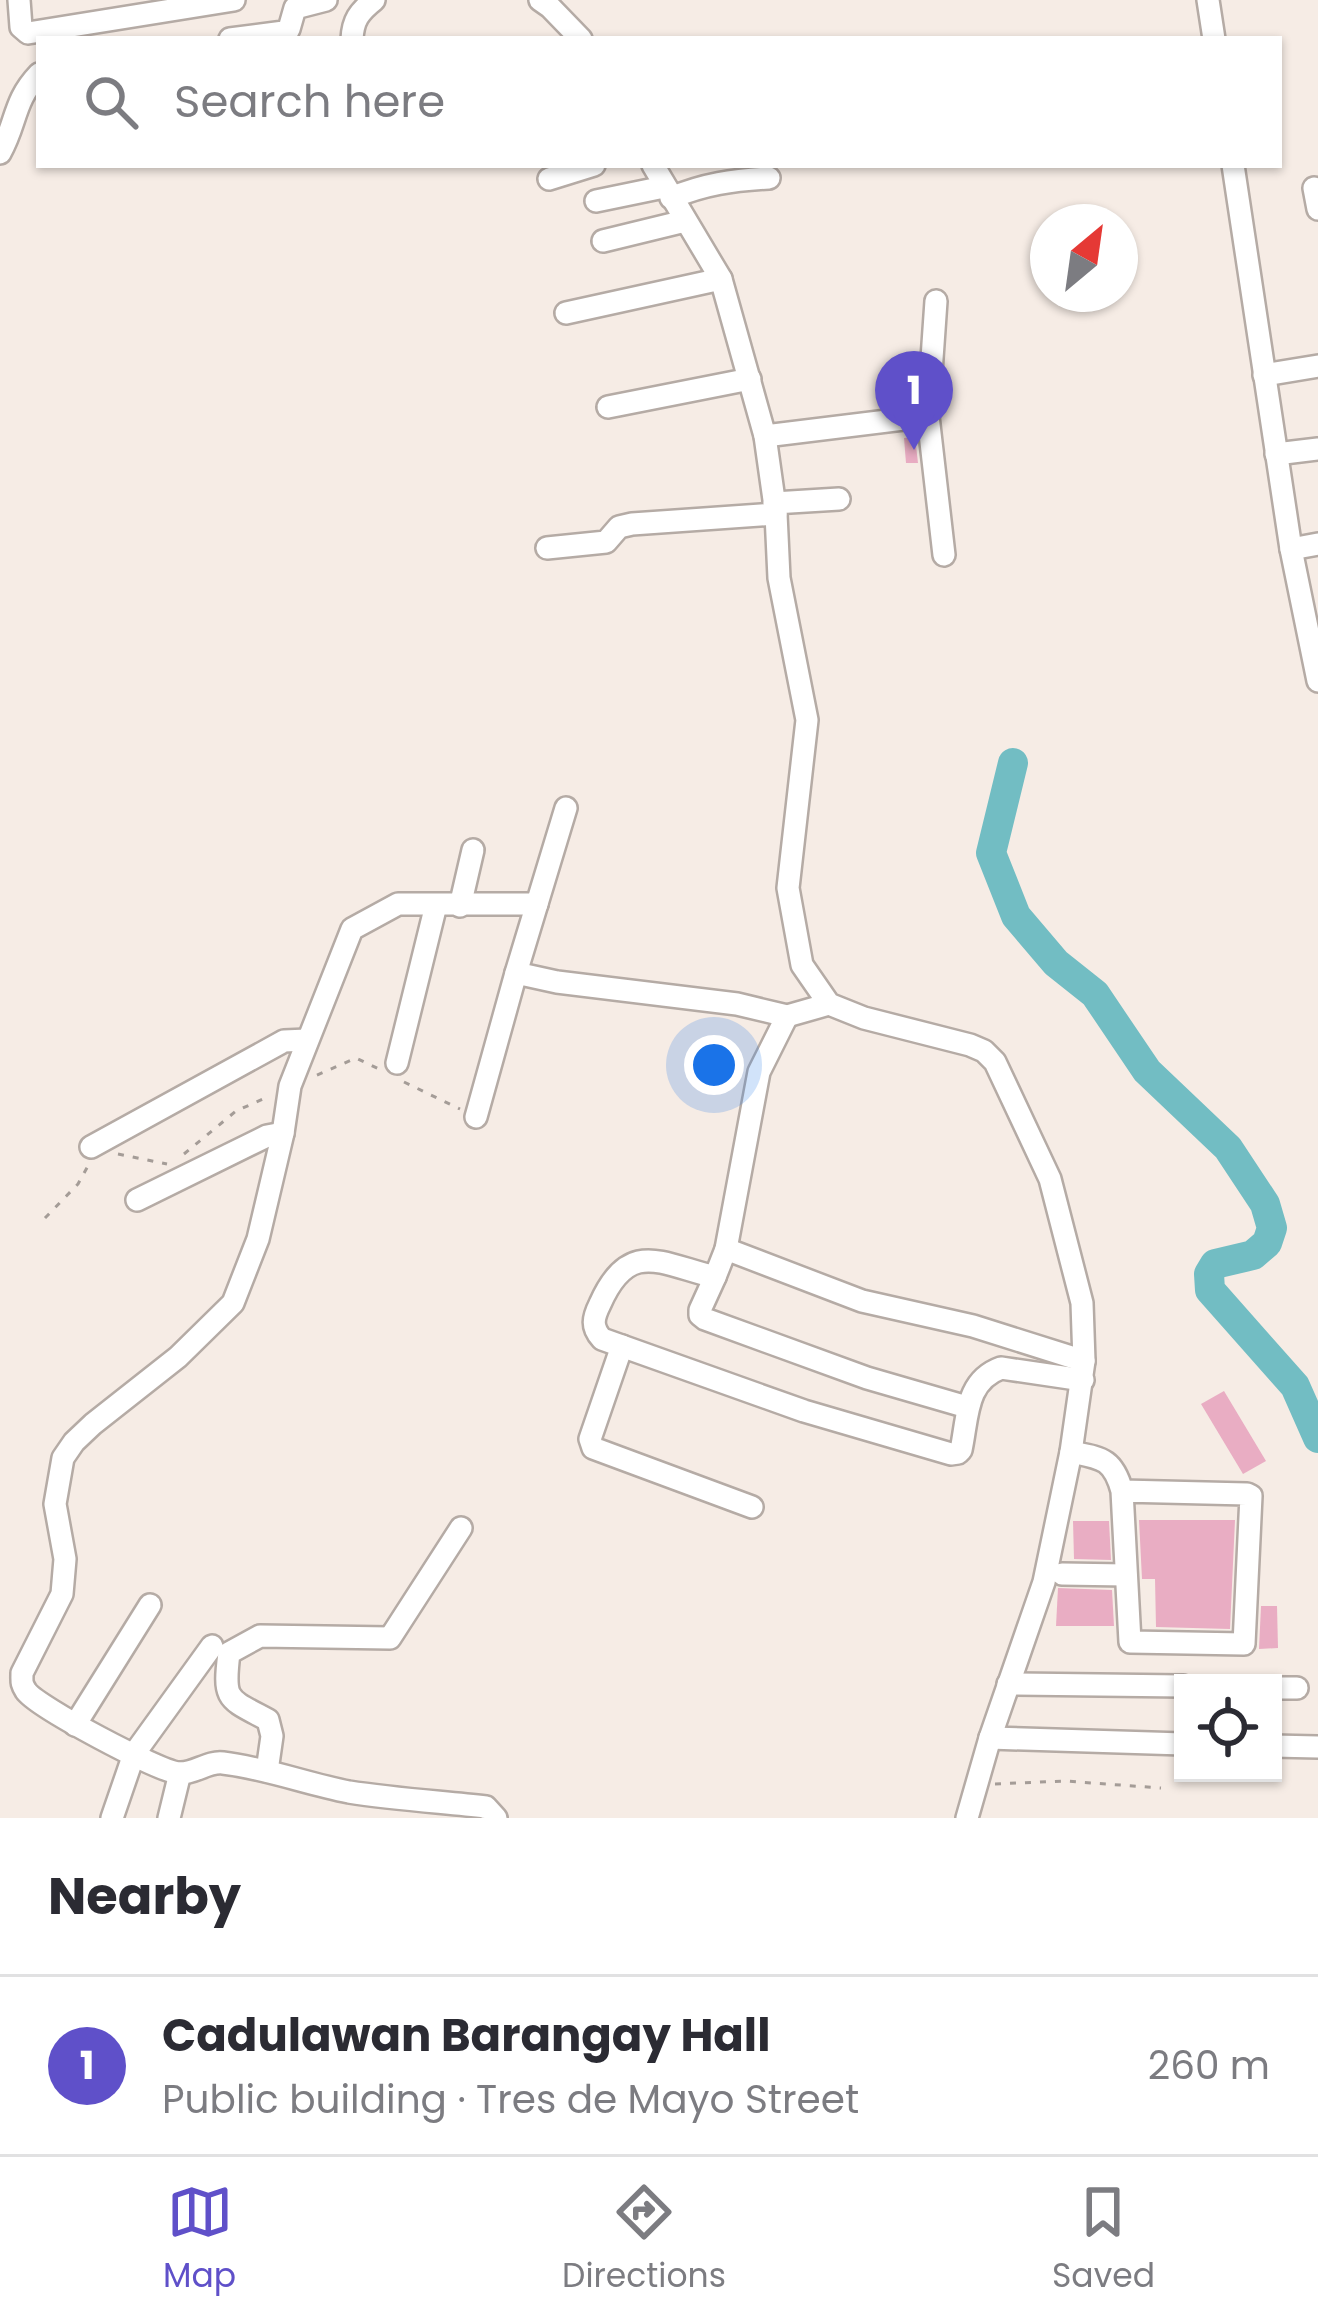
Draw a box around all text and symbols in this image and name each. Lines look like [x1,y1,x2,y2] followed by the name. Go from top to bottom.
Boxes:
[36,36,1282,168] search box
[78,69,144,135] icon: search
[174,70,445,133] text: Search here
[1030,204,1138,312] north arrow
[875,351,953,450] pin: 1
[684,1035,744,1095] your location
[1174,1674,1282,1782] map controls
[1174,1674,1282,1782] button: locate
[48,1860,241,1932] text: Nearby
[162,2004,770,2067] text: Cadulawan Barangay Hall
[80,2038,94,2093] text: 1
[1148,2038,1270,2093] text: 260 m
[162,2072,859,2127] text: Public building · Tres de Mayo Street
[163,2179,236,2301] tab: Map
[562,2179,726,2301] tab: Directions
[1052,2179,1155,2301] tab: Saved

